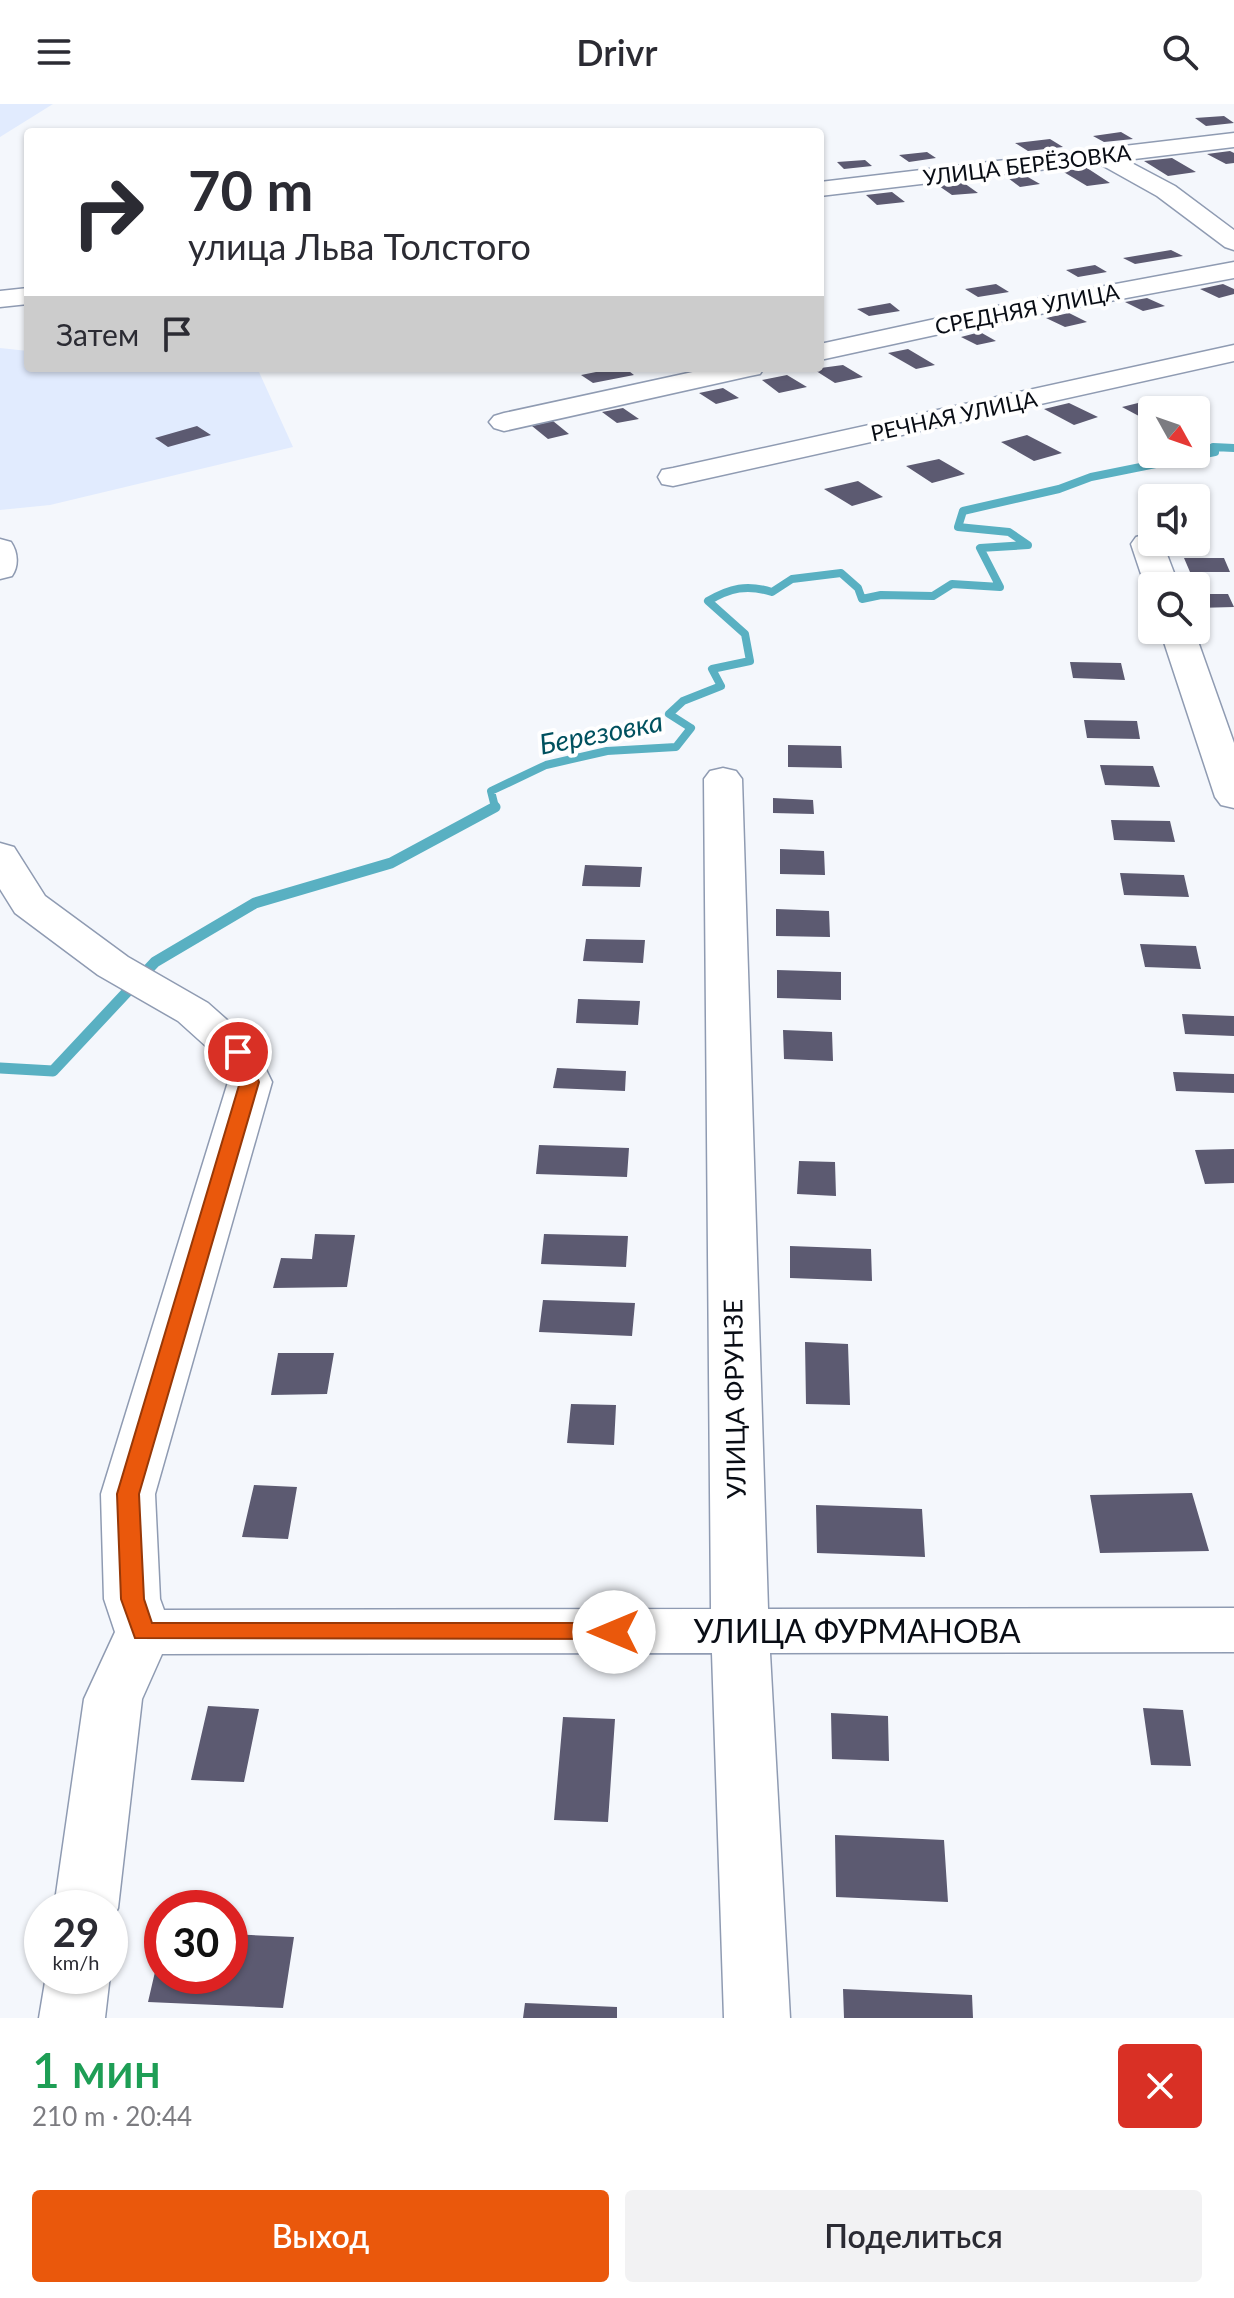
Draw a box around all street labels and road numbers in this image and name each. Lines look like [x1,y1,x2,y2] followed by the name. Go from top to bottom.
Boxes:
[921,138,1133,191] street label: УЛИЦА БЕРЁЗОВКА
[933,277,1121,340] street label: СРЕДНЯЯ УЛИЦА
[868,385,1040,446] street label: РЕЧНАЯ УЛИЦА
[716,1299,752,1499] street label: УЛИЦА ФРУНЗЕ
[693,1611,1021,1650] street label: УЛИЦА ФУРМАНОВА

